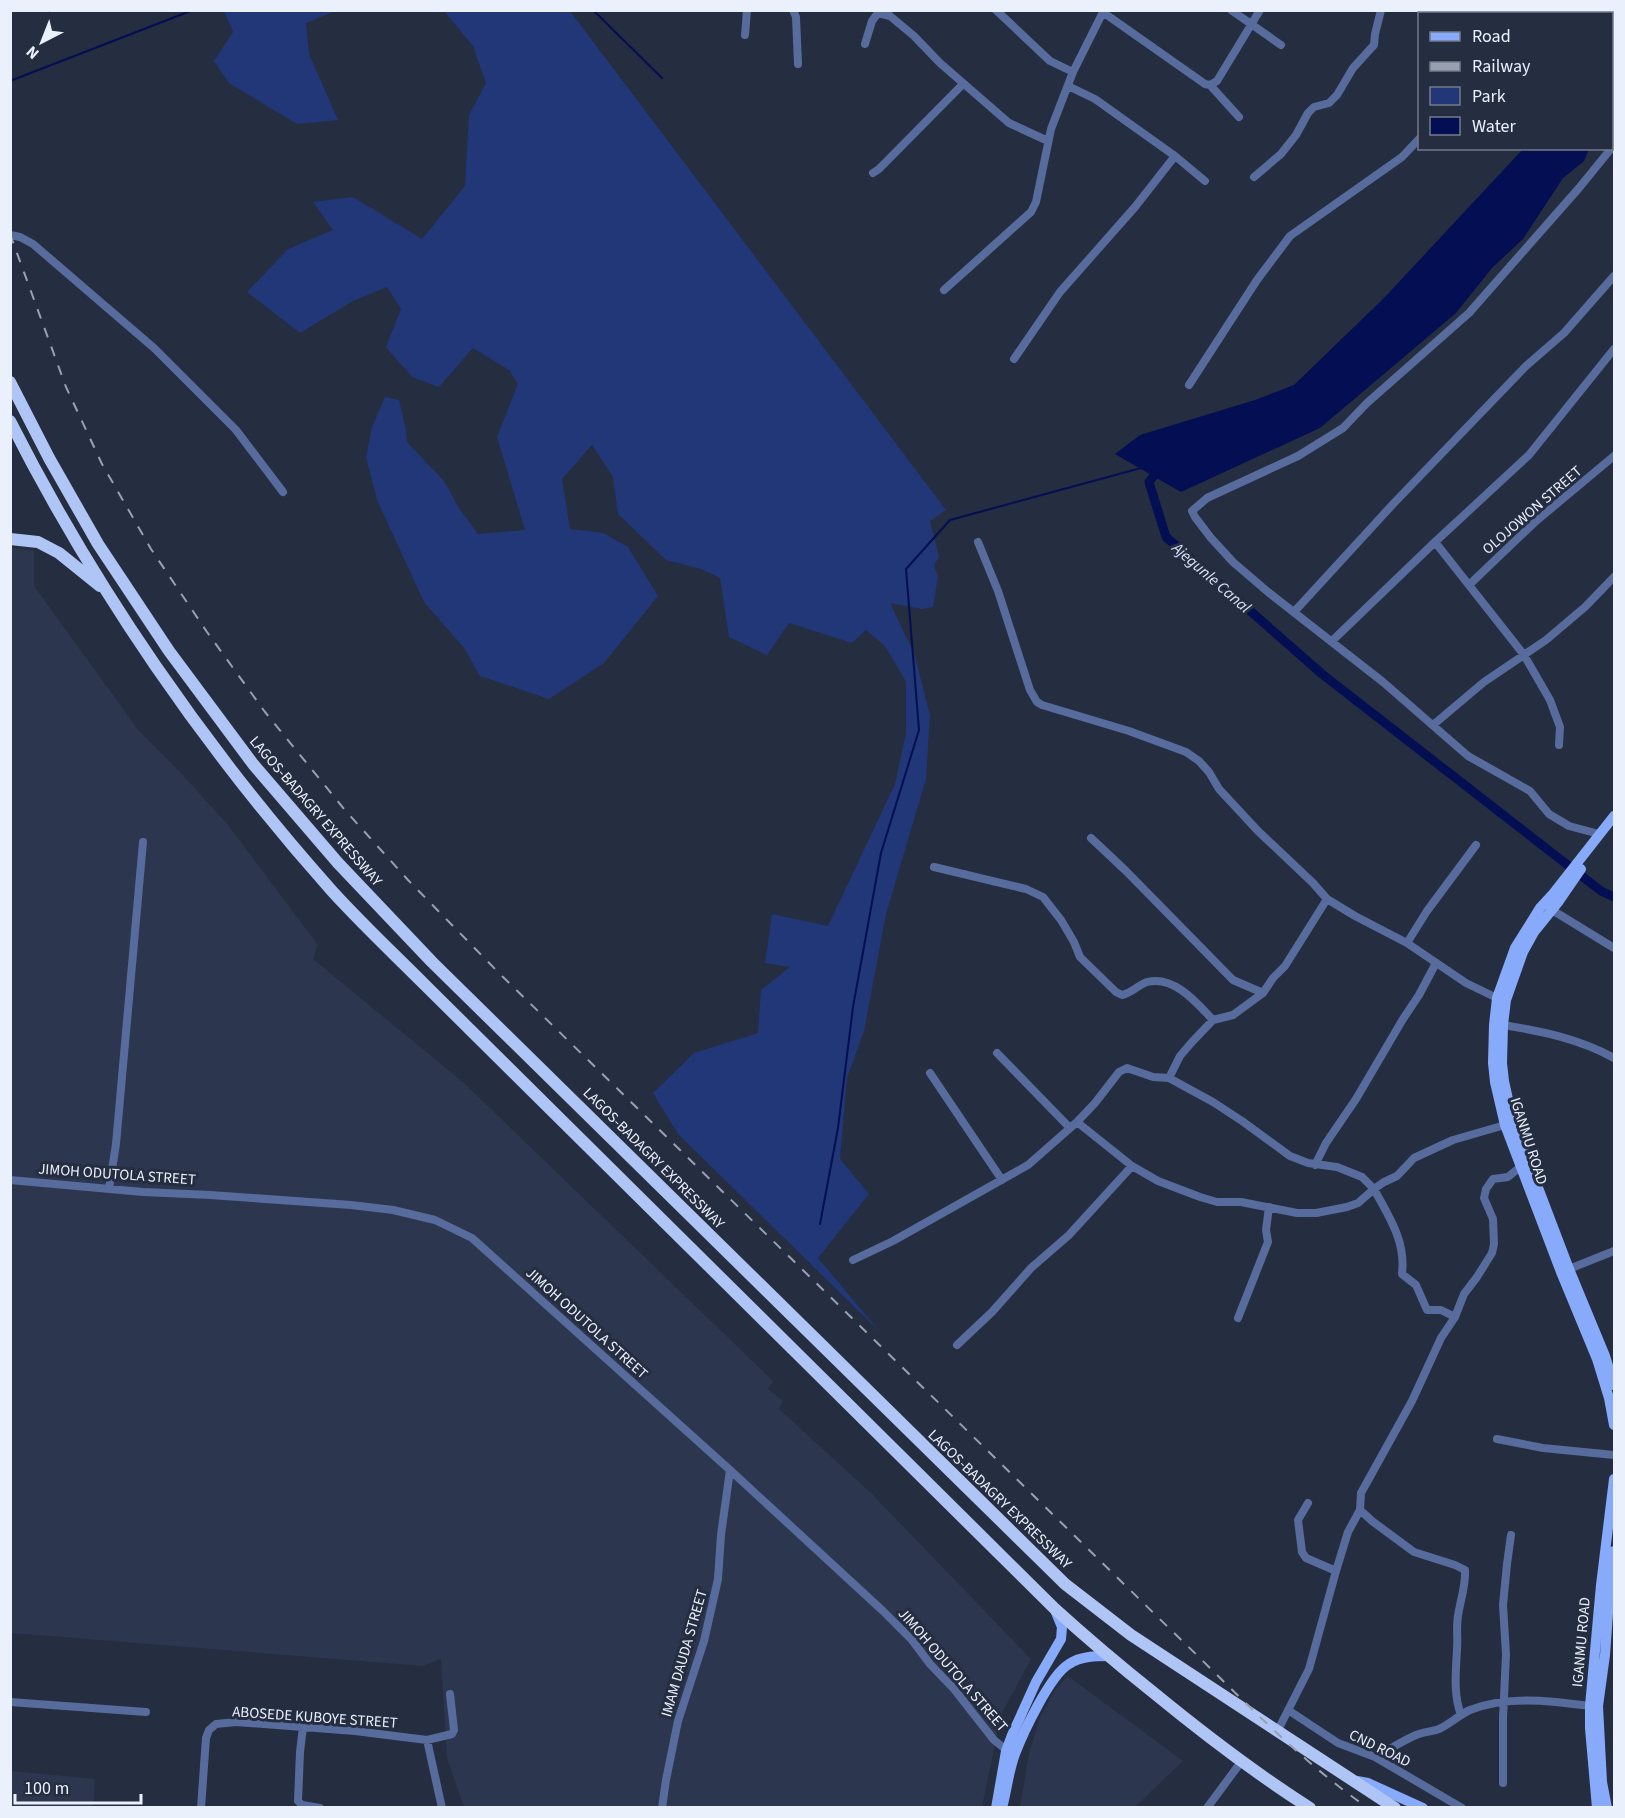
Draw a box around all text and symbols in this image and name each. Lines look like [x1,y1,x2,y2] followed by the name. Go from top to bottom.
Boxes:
[12,12,72,72] north arrow
[1418,12,1613,150] legend
[1472,24,1511,49] text: Road
[21,41,44,64] text: N
[1472,54,1531,79] text: Railway
[1472,84,1506,109] text: Park
[1472,114,1516,139] text: Water
[1478,461,1587,560] street label: OLOJOWON STREET
[1166,537,1256,618] water label: Ajegunle Canal
[245,732,387,892] street label: LAGOS-BADAGRY EXPRESSWAY
[578,1083,730,1234] street label: LAGOS-BADAGRY EXPRESSWAY
[1505,1095,1552,1187] street label: IGANMU ROAD
[37,1159,196,1190] street label: JIMOH ODUTOLA STREET
[521,1263,652,1384] street label: JIMOH ODUTOLA STREET
[923,1425,1077,1574] street label: LAGOS-BADAGRY EXPRESSWAY
[656,1587,713,1719] street label: IMAM DAUDA STREET
[1567,1596,1596,1688] street label: IGANMU ROAD
[893,1604,1012,1737] street label: JIMOH ODUTOLA STREET
[232,1701,398,1734] street label: ABOSEDE KUBOYE STREET
[1345,1724,1414,1772] street label: CND ROAD
[15,1767,141,1805] scale bar
[24,1776,69,1801] text: 100 m

